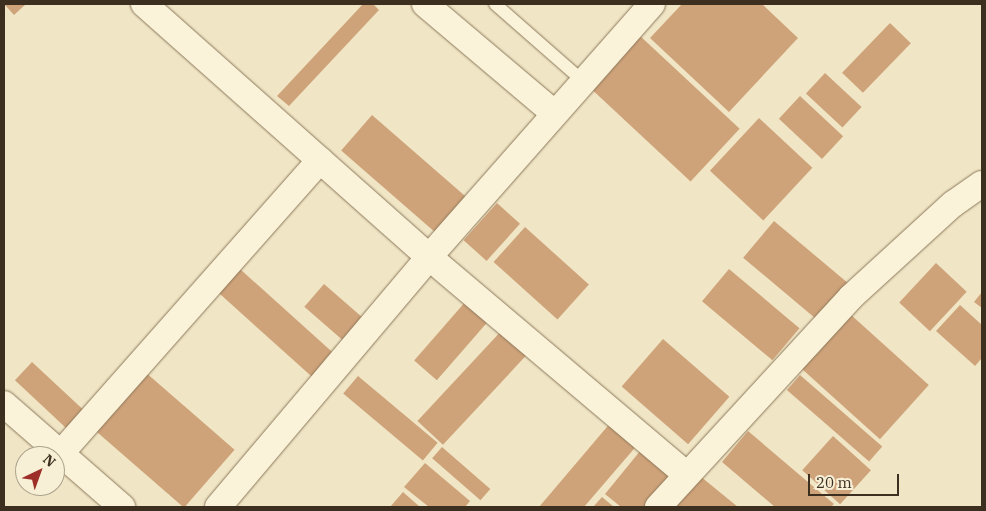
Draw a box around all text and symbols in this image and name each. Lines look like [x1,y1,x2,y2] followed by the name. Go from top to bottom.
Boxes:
[15,446,65,496] north arrow
[39,450,60,471] text: N
[811,464,902,496] scale bar
[816,473,852,492] text: 20 m

